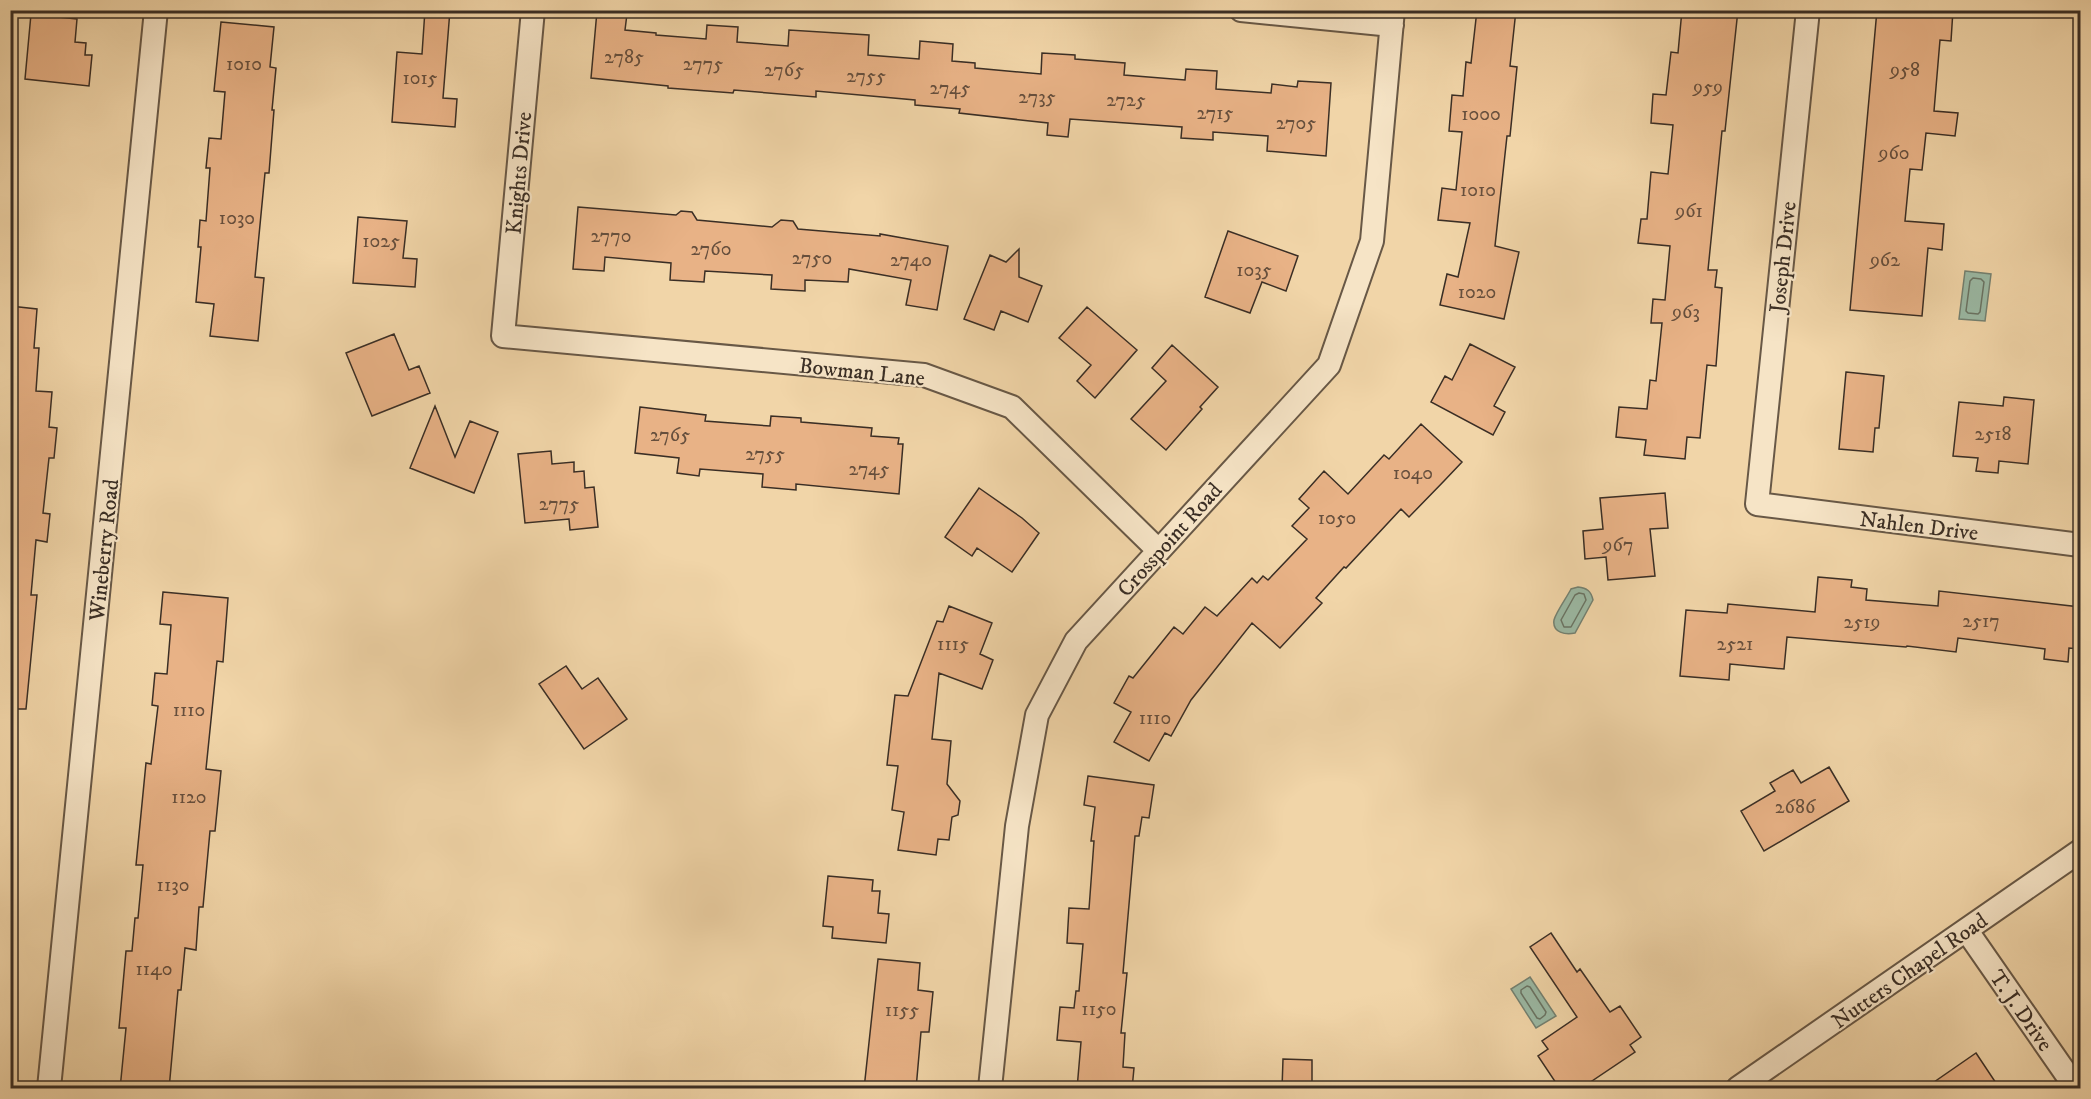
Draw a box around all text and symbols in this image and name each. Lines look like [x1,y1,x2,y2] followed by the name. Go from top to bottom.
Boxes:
[604,45,644,70] house number: 2785
[226,52,262,77] house number: 1010
[683,52,723,77] house number: 2775
[764,58,804,83] house number: 2765
[1889,58,1920,83] house number: 958
[846,64,886,89] house number: 2755
[402,66,438,91] house number: 1015
[1692,75,1723,100] house number: 959
[930,76,970,101] house number: 2745
[1018,85,1056,110] house number: 2735
[1106,88,1146,113] house number: 2725
[1196,101,1234,126] house number: 2715
[1461,102,1501,127] house number: 1000
[501,111,538,235] street label: Knights Drive
[1276,111,1316,136] house number: 2705
[1877,141,1910,166] house number: 960
[1460,178,1496,203] house number: 1010
[1674,199,1703,224] house number: 961
[1764,200,1803,316] street label: Joseph Drive
[219,206,255,231] house number: 1030
[590,224,632,249] house number: 2770
[362,229,400,254] house number: 1025
[691,237,731,262] house number: 2760
[792,246,832,271] house number: 2750
[890,248,932,273] house number: 2740
[1869,248,1900,273] house number: 962
[1236,258,1272,283] house number: 1035
[1458,280,1496,305] house number: 1020
[1671,300,1700,325] house number: 963
[798,352,926,393] street label: Bowman Lane
[1974,422,2012,447] house number: 2518
[650,423,690,448] house number: 2765
[745,442,785,467] house number: 2755
[849,457,889,482] house number: 2745
[1393,461,1433,486] house number: 1040
[1112,477,1228,603] street label: Crosspoint Road
[83,478,125,624] street label: Wineberry Road
[539,492,579,517] house number: 2775
[1318,506,1356,531] house number: 1050
[1858,506,1980,547] street label: Nahlen Drive
[1602,533,1633,558] house number: 967
[1962,609,2000,634] house number: 2517
[1844,610,1880,635] house number: 2519
[937,632,969,657] house number: 1115
[1717,632,1753,657] house number: 2521
[173,698,205,723] house number: 1110
[1139,706,1171,731] house number: 1110
[171,785,207,810] house number: 1120
[1775,795,1816,820] house number: 2686
[157,873,189,898] house number: 1130
[1827,907,1993,1035] street label: Nutters Chapel Road
[136,957,172,982] house number: 1140
[1983,965,2058,1057] street label: T. J. Drive
[1081,997,1117,1022] house number: 1150
[885,998,919,1023] house number: 1155

